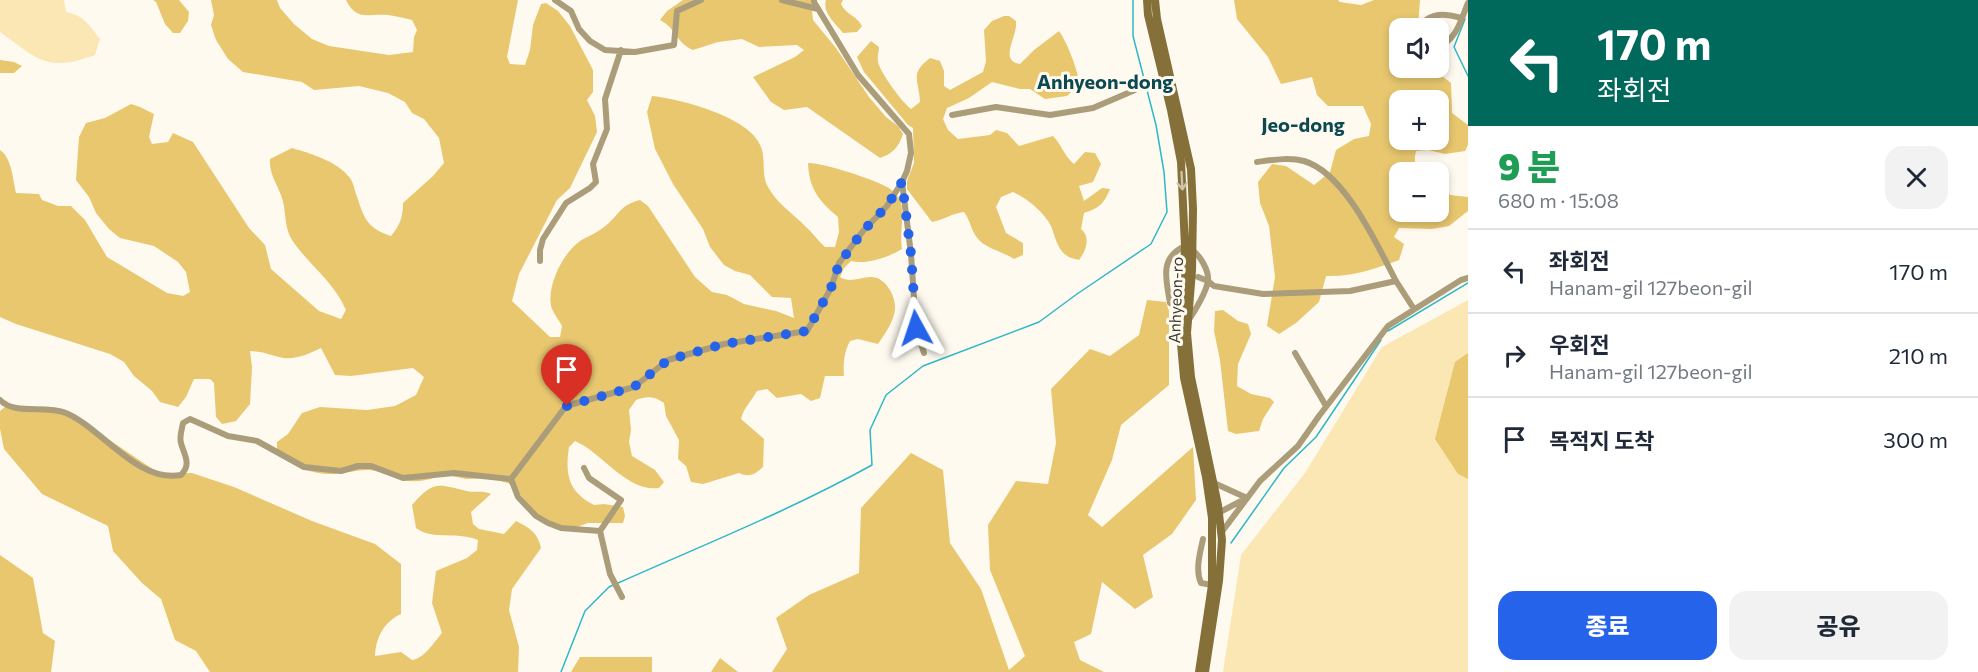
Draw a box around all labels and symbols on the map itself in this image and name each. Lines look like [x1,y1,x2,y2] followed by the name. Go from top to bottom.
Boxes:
[1037,69,1173,93] district label: Anhyeon-dong
[1261,112,1345,136] district label: Jeo-dong
[1177,170,1188,190] one-way arrow
[1164,256,1186,344] street label: Anhyeon-ro
[884,296,948,360] position arrow
[541,344,592,406] pin

